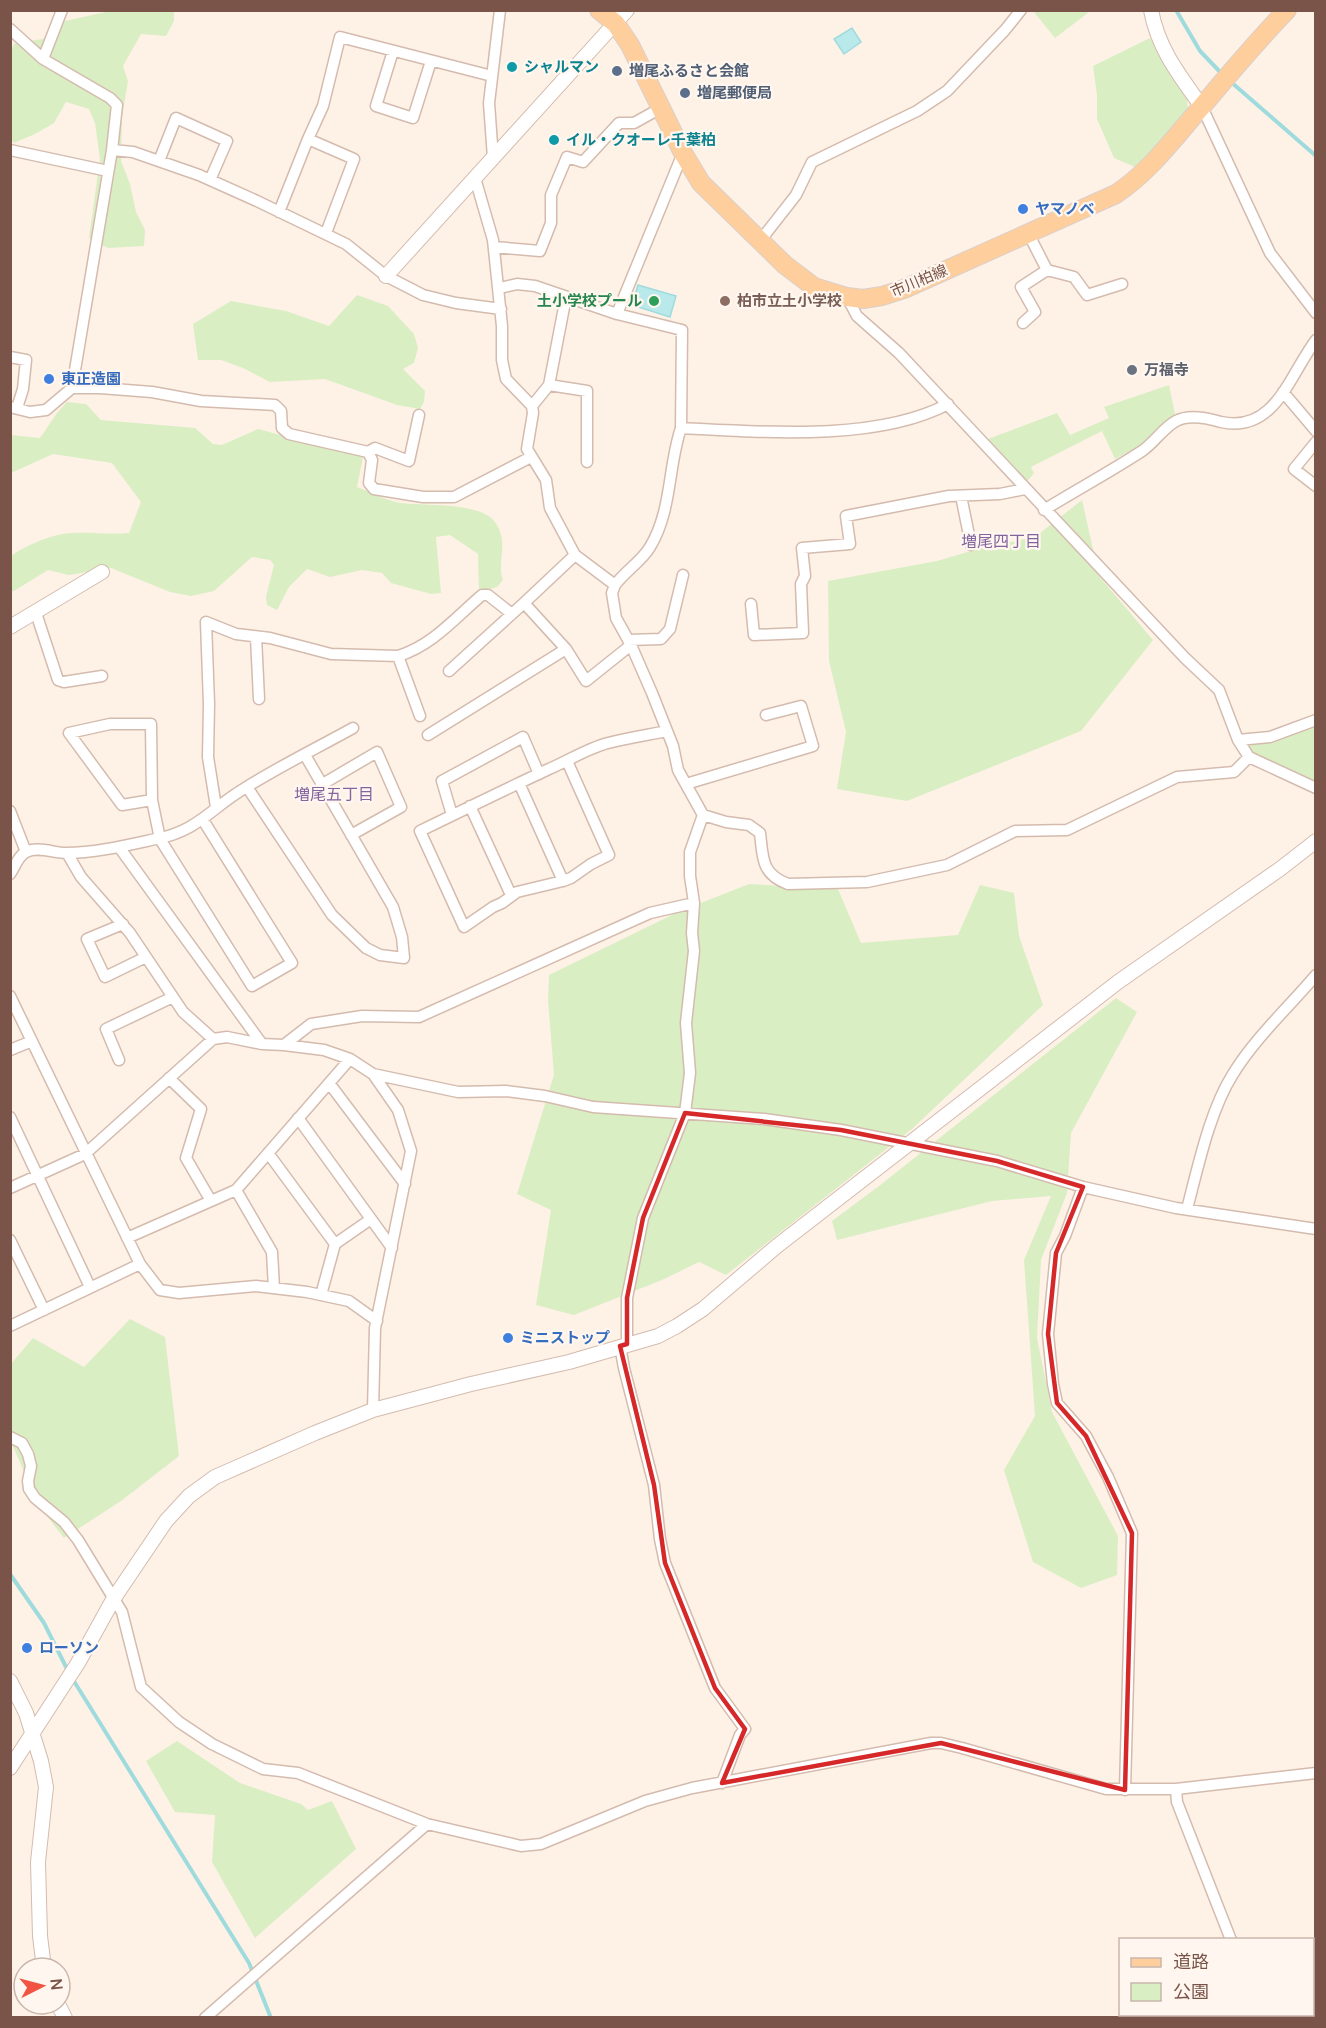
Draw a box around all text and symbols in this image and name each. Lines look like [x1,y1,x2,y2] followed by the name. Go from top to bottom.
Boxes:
[524,56,599,77] place label: シャルマン
[505,60,519,74] marker: シャルマン
[629,60,749,81] place label: 増尾ふるさと会館
[610,64,624,78] marker: 増尾ふるさと会館
[697,82,772,103] place label: 増尾郵便局
[678,86,692,100] marker: 増尾郵便局
[566,129,716,150] place label: イル・クオーレ千葉柏
[547,133,561,147] marker: イル・クオーレ千葉柏
[1035,198,1095,219] place label: ヤマノベ
[1016,202,1030,216] marker: ヤマノベ
[887,259,951,302] street label: 市川柏線
[537,290,642,311] place label: 土小学校プール
[737,290,842,311] place label: 柏市立土小学校
[647,294,661,308] marker: 土小学校プール
[718,294,732,308] marker: 柏市立土小学校
[1144,359,1189,380] place label: 万福寺
[1125,363,1139,377] marker: 万福寺
[61,368,121,389] place label: 東正造園
[42,372,56,386] marker: 東正造園
[961,530,1041,552] district label: 増尾四丁目
[294,783,374,805] district label: 増尾五丁目
[520,1327,610,1348] place label: ミニストップ
[501,1331,515,1345] marker: ミニストップ
[39,1637,99,1658] place label: ローソン
[20,1641,34,1655] marker: ローソン
[1119,1938,1314,2016] legend
[1173,1949,1209,1973] text: 道路
[12,1956,72,2016] north arrow
[45,1978,68,1991] text: N
[1173,1979,1209,2003] text: 公園

